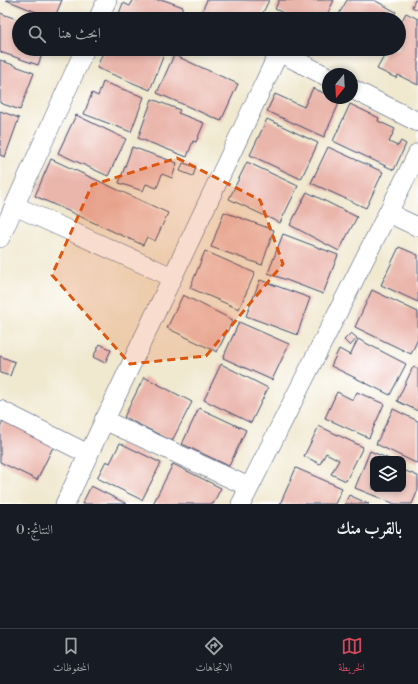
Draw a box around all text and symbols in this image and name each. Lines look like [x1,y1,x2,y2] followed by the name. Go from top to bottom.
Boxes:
[12,12,406,56] search box
[26,23,48,45] icon: search
[58,24,101,43] text: ابحث هنا
[322,68,358,104] north arrow
[370,456,406,492] map controls
[370,456,406,492] button: layers
[336,518,402,540] text: بالقرب منك
[16,522,53,538] text: النتائج: 0
[53,635,89,678] tab: المحفوظات
[195,635,232,678] tab: الاتجاهات
[338,635,365,678] tab: الخريطة

